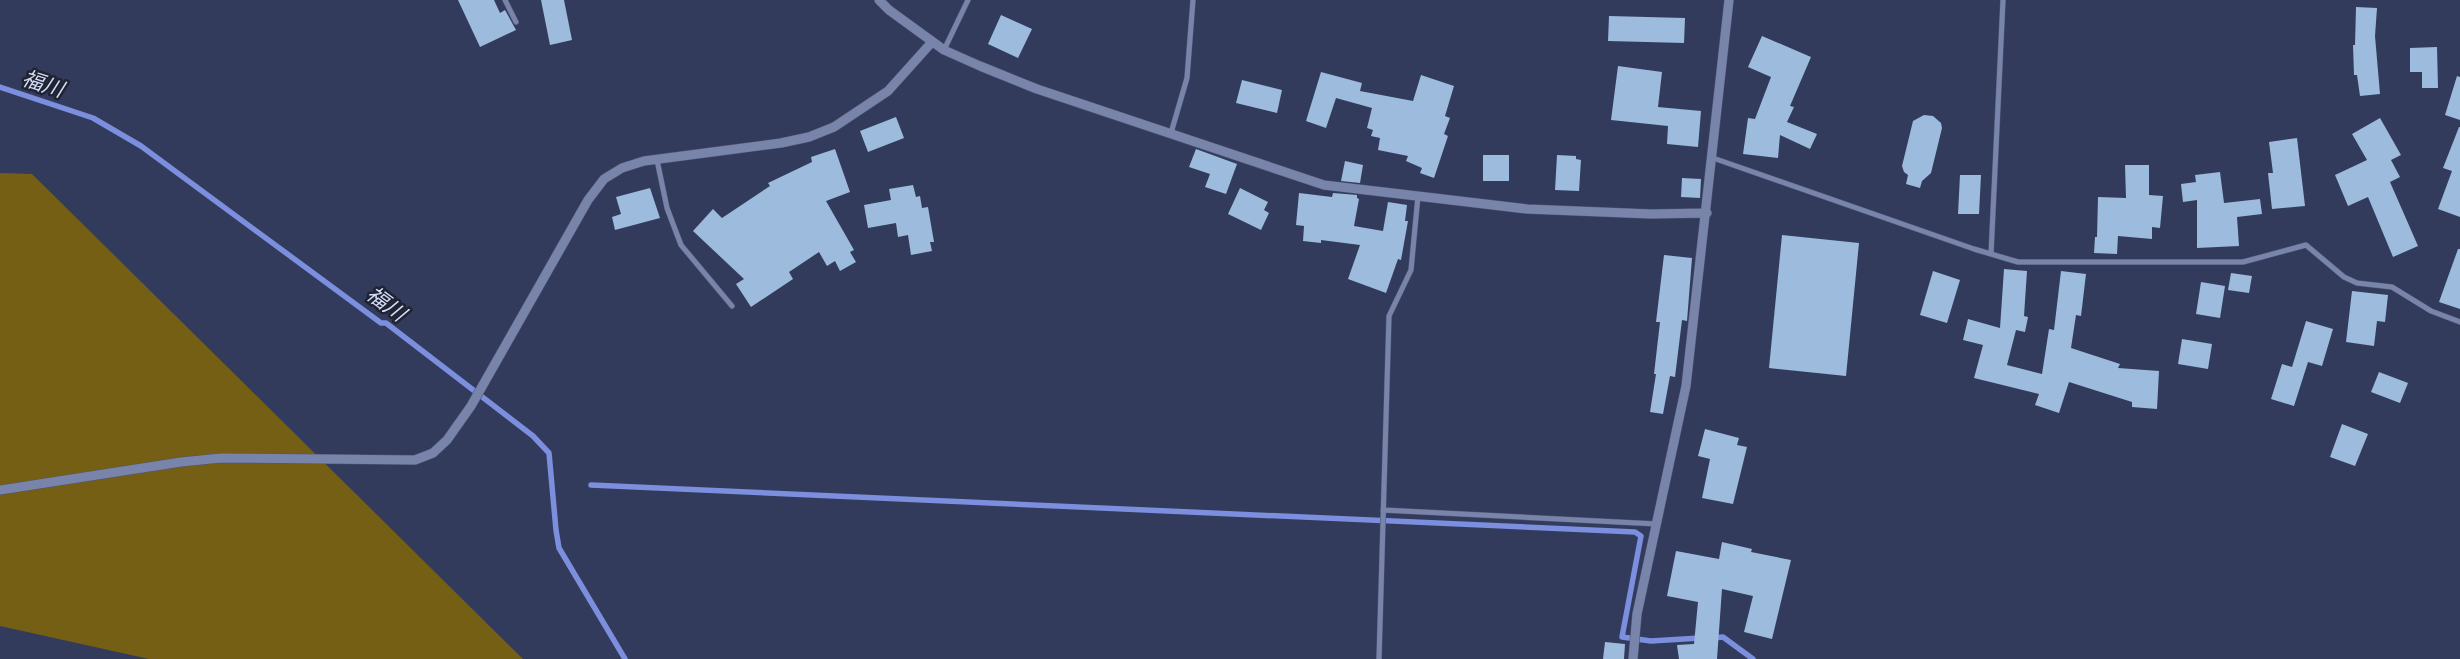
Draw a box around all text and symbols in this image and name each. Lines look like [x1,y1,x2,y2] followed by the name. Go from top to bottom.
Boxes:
[18,63,70,105] water label: 福川
[360,280,413,330] water label: 福川

